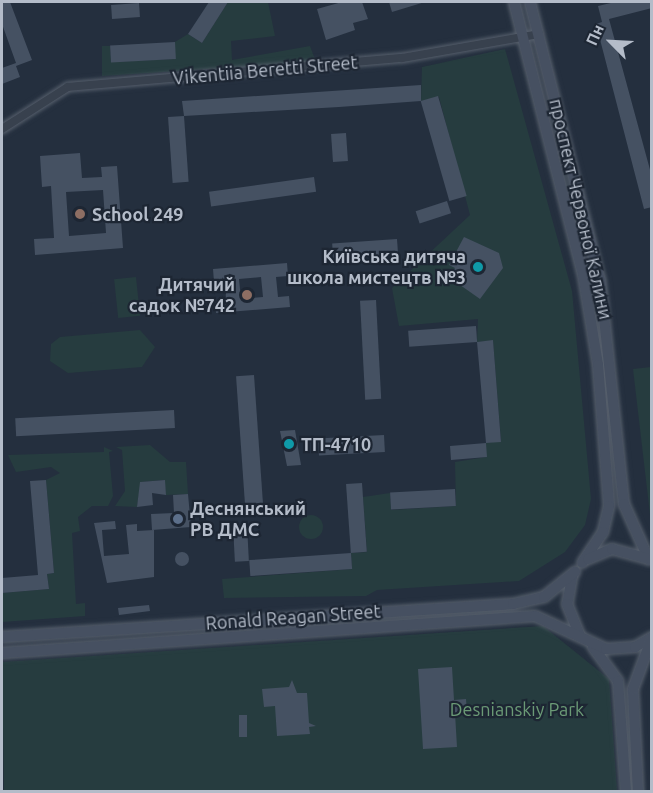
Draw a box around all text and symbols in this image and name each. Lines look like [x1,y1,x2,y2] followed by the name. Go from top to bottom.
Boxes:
[581,12,641,72] north arrow
[582,21,607,48] text: Пн
[172,51,358,89] street label: Vikentiia Beretti Street
[545,97,617,321] street label: проспект Червоної Калини
[92,203,183,225] place label: School 249
[73,207,87,221] marker: School 249
[287,246,466,288] place label: Київська дитяча школа мистецтв №3
[471,260,485,274] marker: Київська дитяча школа мистецтв №3
[129,274,235,316] place label: Дитячий садок №742
[240,288,254,302] marker: Дитячий садок №742
[301,433,371,455] place label: ТП-4710
[282,437,296,451] marker: ТП-4710
[190,498,306,540] place label: Деснянський РВ ДМС
[171,512,185,526] marker: Деснянський РВ ДМС
[205,600,381,634] street label: Ronald Reagan Street
[450,698,584,720] park label: Desnianskiy Park

